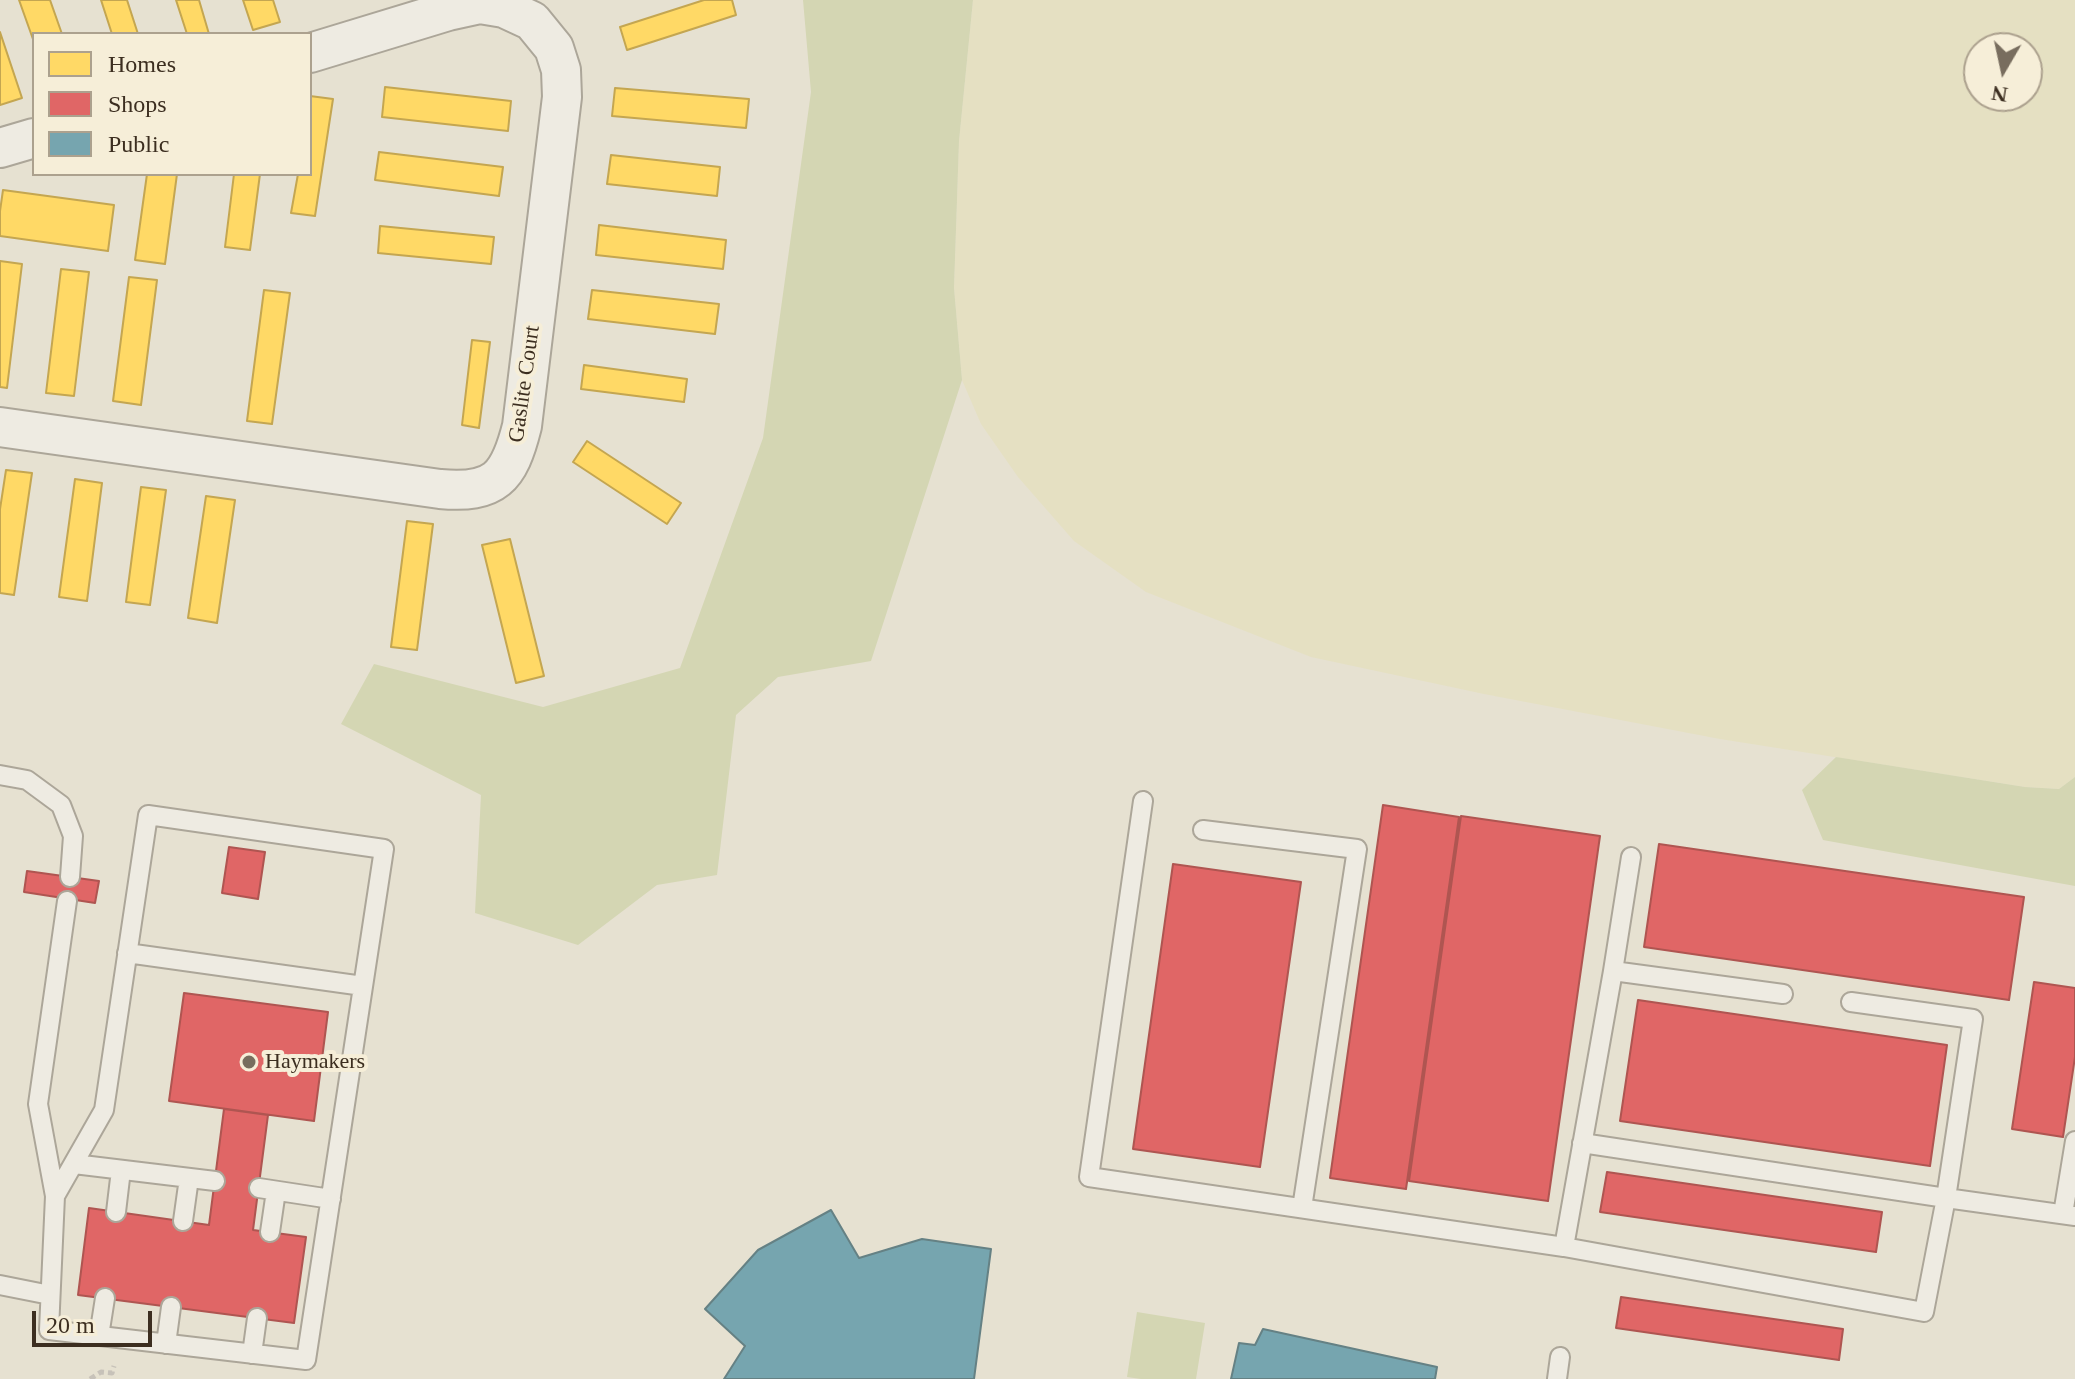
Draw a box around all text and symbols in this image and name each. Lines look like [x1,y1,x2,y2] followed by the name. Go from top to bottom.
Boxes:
[32,32,312,176] legend
[1963,32,2043,112] north arrow
[108,51,176,77] text: Homes
[1990,81,2009,108] text: N
[108,91,167,117] text: Shops
[108,131,169,157] text: Public
[504,324,546,444] street label: Gaslite Court
[265,1049,365,1075] place label: Haymakers
[240,1053,258,1071] marker: Haymakers
[36,1295,156,1345] scale bar
[46,1312,95,1338] text: 20 m

